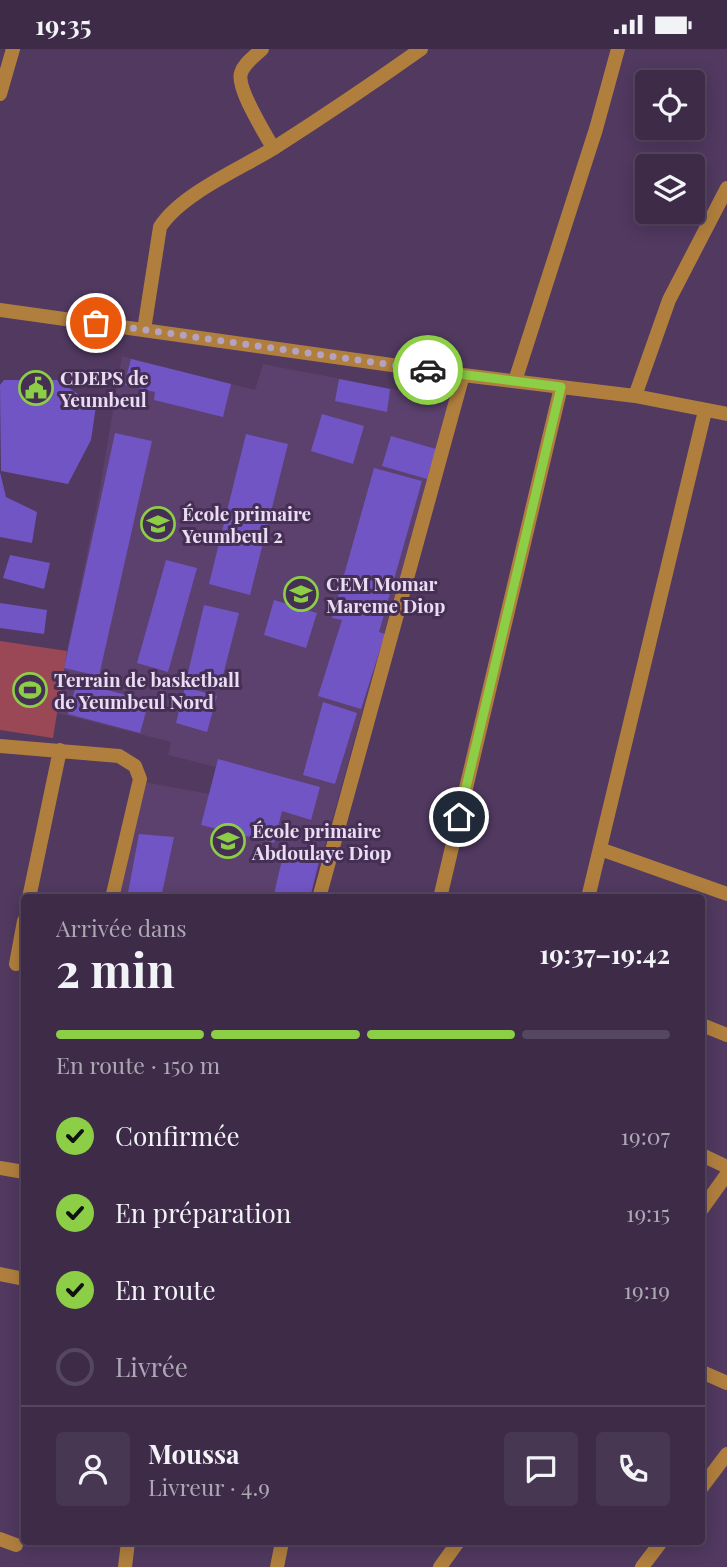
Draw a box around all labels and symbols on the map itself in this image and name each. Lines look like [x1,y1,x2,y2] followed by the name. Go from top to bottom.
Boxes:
[66,293,126,353] pin
[393,335,463,405] courier
[59,364,149,412] place label: CDEPS de Yeumbeul
[17,369,55,407] public building icon: CDEPS de Yeumbeul
[181,500,311,548] place label: École primaire Yeumbeul 2
[139,505,177,543] school or university icon: École primaire Yeumbeul 2
[326,570,445,618] place label: CEM Momar Mareme Diop
[282,575,320,613] school or university icon: CEM Momar Mareme Diop
[54,666,240,714] place label: Terrain de basketball de Yeumbeul Nord
[11,671,49,709] sports icon: Terrain de basketball de Yeumbeul Nord
[429,787,489,847] pin
[251,817,391,865] place label: École primaire Abdoulaye Diop
[209,822,247,860] school or university icon: École primaire Abdoulaye Diop

